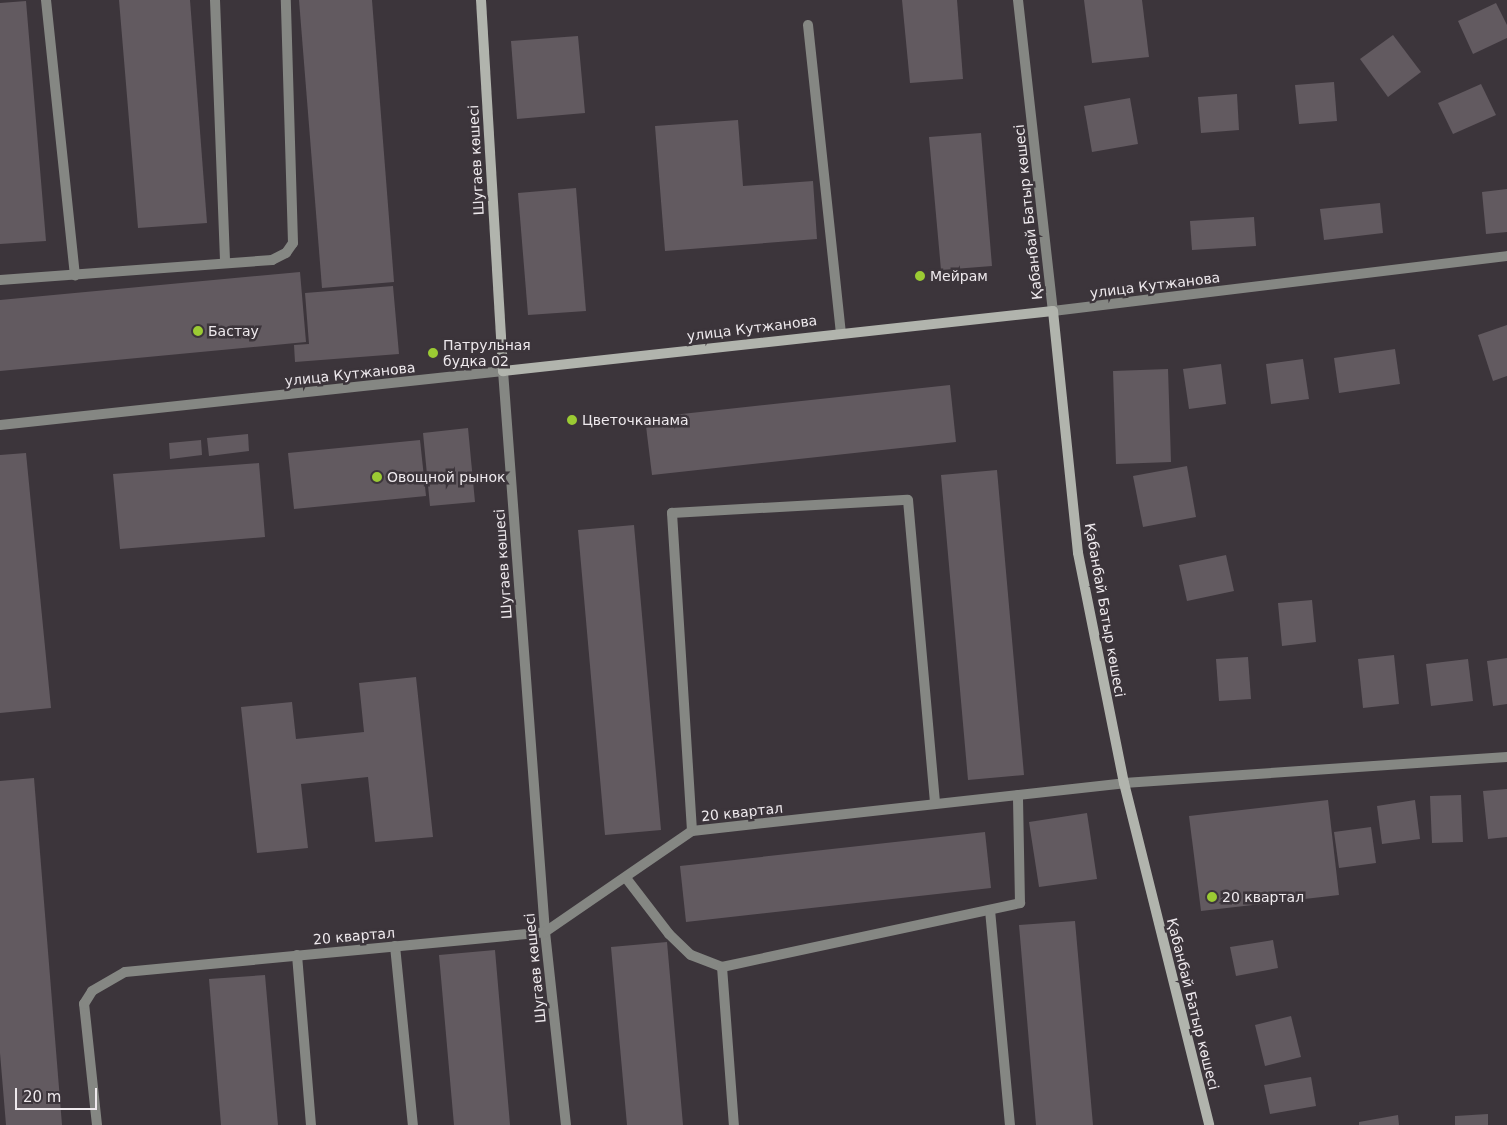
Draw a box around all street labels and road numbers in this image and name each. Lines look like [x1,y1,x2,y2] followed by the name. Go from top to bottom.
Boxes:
[465,104,487,216] street label: Шугаев көшесі
[1010,123,1046,301] street label: Қабанбай Батыр көшесі
[1089,269,1221,301] street label: улица Кутжанова
[686,312,818,344] street label: улица Кутжанова
[284,359,416,389] street label: улица Кутжанова
[491,508,515,620] street label: Шугаев көшесі
[1081,522,1129,698] street label: Қабанбай Батыр көшесі
[700,799,784,825] street label: 20 квартал
[521,912,549,1024] street label: Шугаев көшесі
[1164,916,1222,1092] street label: Қабанбай Батыр көшесі
[312,924,396,948] street label: 20 квартал

